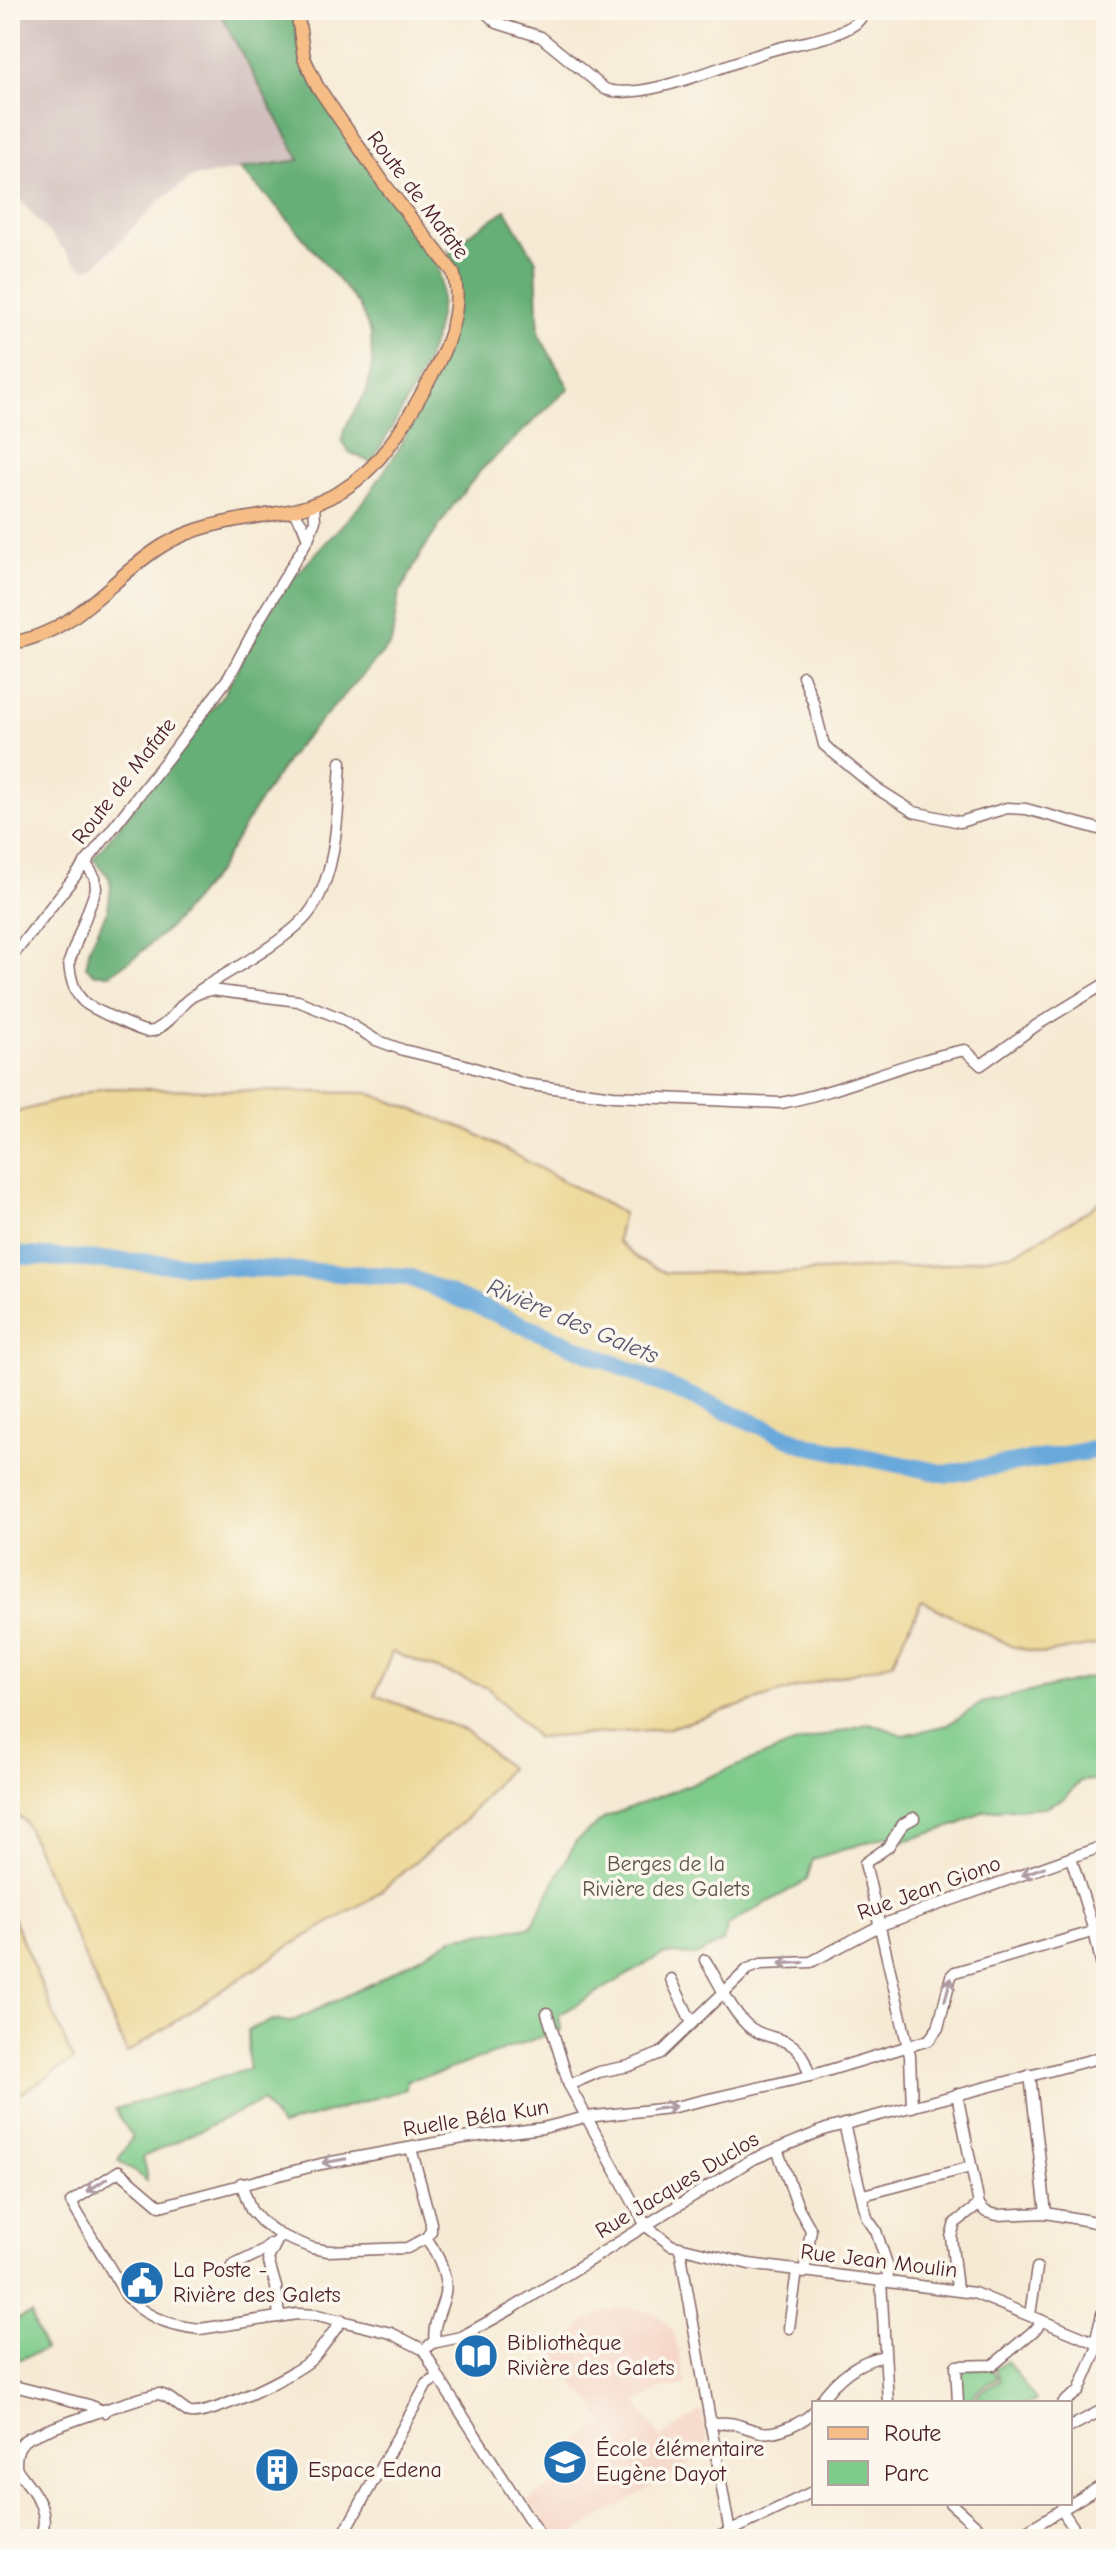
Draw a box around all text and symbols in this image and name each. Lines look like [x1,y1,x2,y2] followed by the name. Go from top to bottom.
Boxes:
[361,126,475,264] street label: Route de Mafate
[67,713,181,849] street label: Route de Mafate
[483,1272,663,1370] water label: Rivière des Galets
[854,1850,1004,1926] street label: Rue Jean Giono
[582,1851,750,1902] park label: Berges de la Rivière des Galets
[1021,1865,1045,1879] one-way arrow
[778,1956,805,1971] one-way arrow
[941,1977,956,2003] one-way arrow
[401,2094,551,2142] street label: Ruelle Béla Kun
[651,2100,676,2115] one-way arrow
[591,2126,763,2244] street label: Rue Jacques Duclos
[322,2155,347,2170] one-way arrow
[87,2177,109,2193] one-way arrow
[799,2238,959,2284] street label: Rue Jean Moulin
[173,2257,341,2308] place label: La Poste - Rivière des Galets
[118,2259,166,2307] public building icon: La Poste - Rivière des Galets
[507,2330,675,2381] place label: Bibliothèque Rivière des Galets
[452,2332,500,2380] library icon: Bibliothèque Rivière des Galets
[812,2401,1072,2505] legend
[884,2419,941,2447] text: Route
[596,2436,764,2487] place label: École élémentaire Eugène Dayot
[541,2438,589,2486] school or university icon: École élémentaire Eugène Dayot
[253,2446,301,2494] building icon: Espace Edena
[308,2457,442,2483] place label: Espace Edena
[884,2459,929,2487] text: Parc

